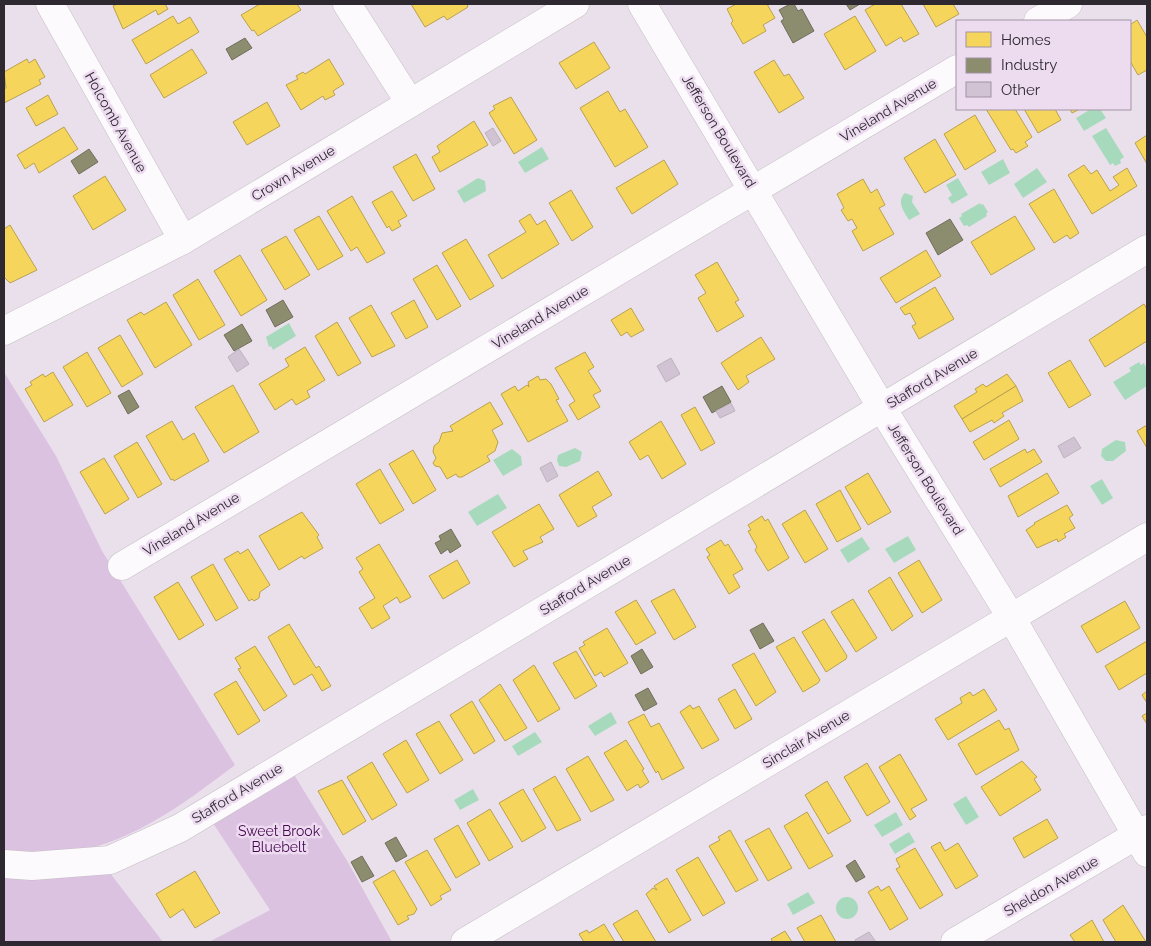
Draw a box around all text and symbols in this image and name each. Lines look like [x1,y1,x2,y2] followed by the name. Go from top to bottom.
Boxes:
[956,20,1131,110] legend
[1001,31,1051,49] text: Homes
[1001,56,1057,74] text: Industry
[82,69,150,175] street label: Holcomb Avenue
[679,72,759,190] street label: Jefferson Boulevard
[837,75,939,145] street label: Vineland Avenue
[1001,81,1041,99] text: Other
[249,142,337,204] street label: Crown Avenue
[489,282,591,352] street label: Vineland Avenue
[884,345,980,411] street label: Stafford Avenue
[885,420,967,538] street label: Jefferson Boulevard
[140,489,242,559] street label: Vineland Avenue
[537,552,633,618] street label: Stafford Avenue
[760,707,852,771] street label: Sinclair Avenue
[189,760,285,826] street label: Stafford Avenue
[238,823,321,855] park label: Sweet Brook Bluebelt
[1001,853,1101,919] street label: Sheldon Avenue

